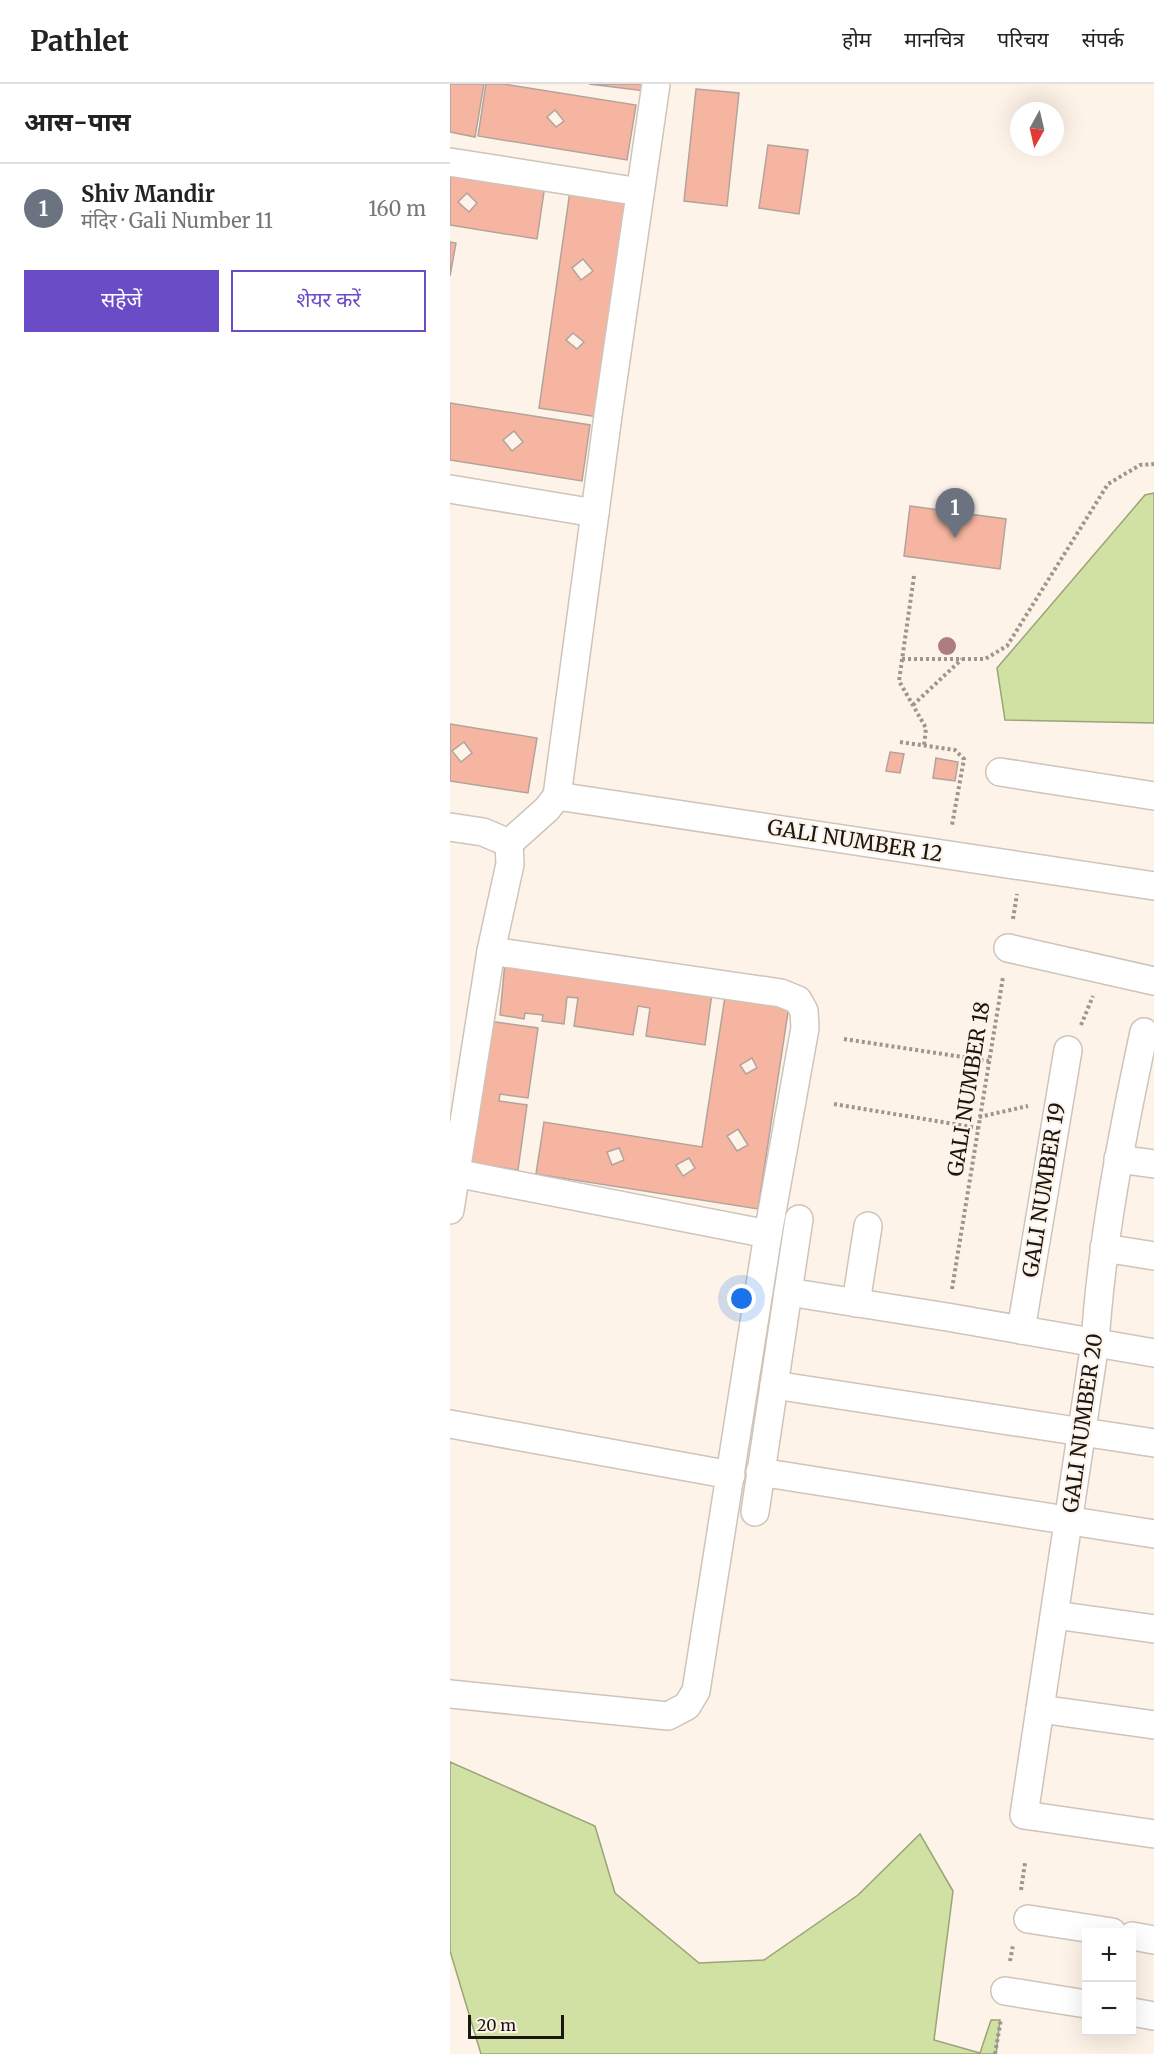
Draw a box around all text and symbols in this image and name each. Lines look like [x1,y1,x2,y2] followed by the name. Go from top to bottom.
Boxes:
[30,23,129,59] text: Pathlet
[842,26,871,53] text: होम
[904,26,964,53] text: मानचित्र
[997,26,1049,53] text: परिचय
[1082,26,1124,53] text: संपर्क
[1010,102,1064,156] north arrow
[24,105,131,138] text: आस-पास
[81,180,215,208] text: Shiv Mandir
[39,196,48,221] text: 1
[368,196,426,221] text: 160 m
[81,208,273,233] text: मंदिर · Gali Number 11
[24,270,219,332] button: सहेजें
[231,270,426,332] button: शेयर करें
[936,488,974,538] pin: 1
[766,813,945,868] street label: GALI NUMBER 12
[941,1000,996,1178] street label: GALI NUMBER 18
[1016,1101,1071,1279] street label: GALI NUMBER 19
[727,1284,756,1313] your location
[1057,1332,1108,1514] street label: GALI NUMBER 20
[1082,1928,1136,2036] map controls
[1082,1928,1136,1982] button: +
[1082,1982,1136,2036] button: −
[468,2012,564,2040] scale bar
[477,2015,516,2035] text: 20 m

